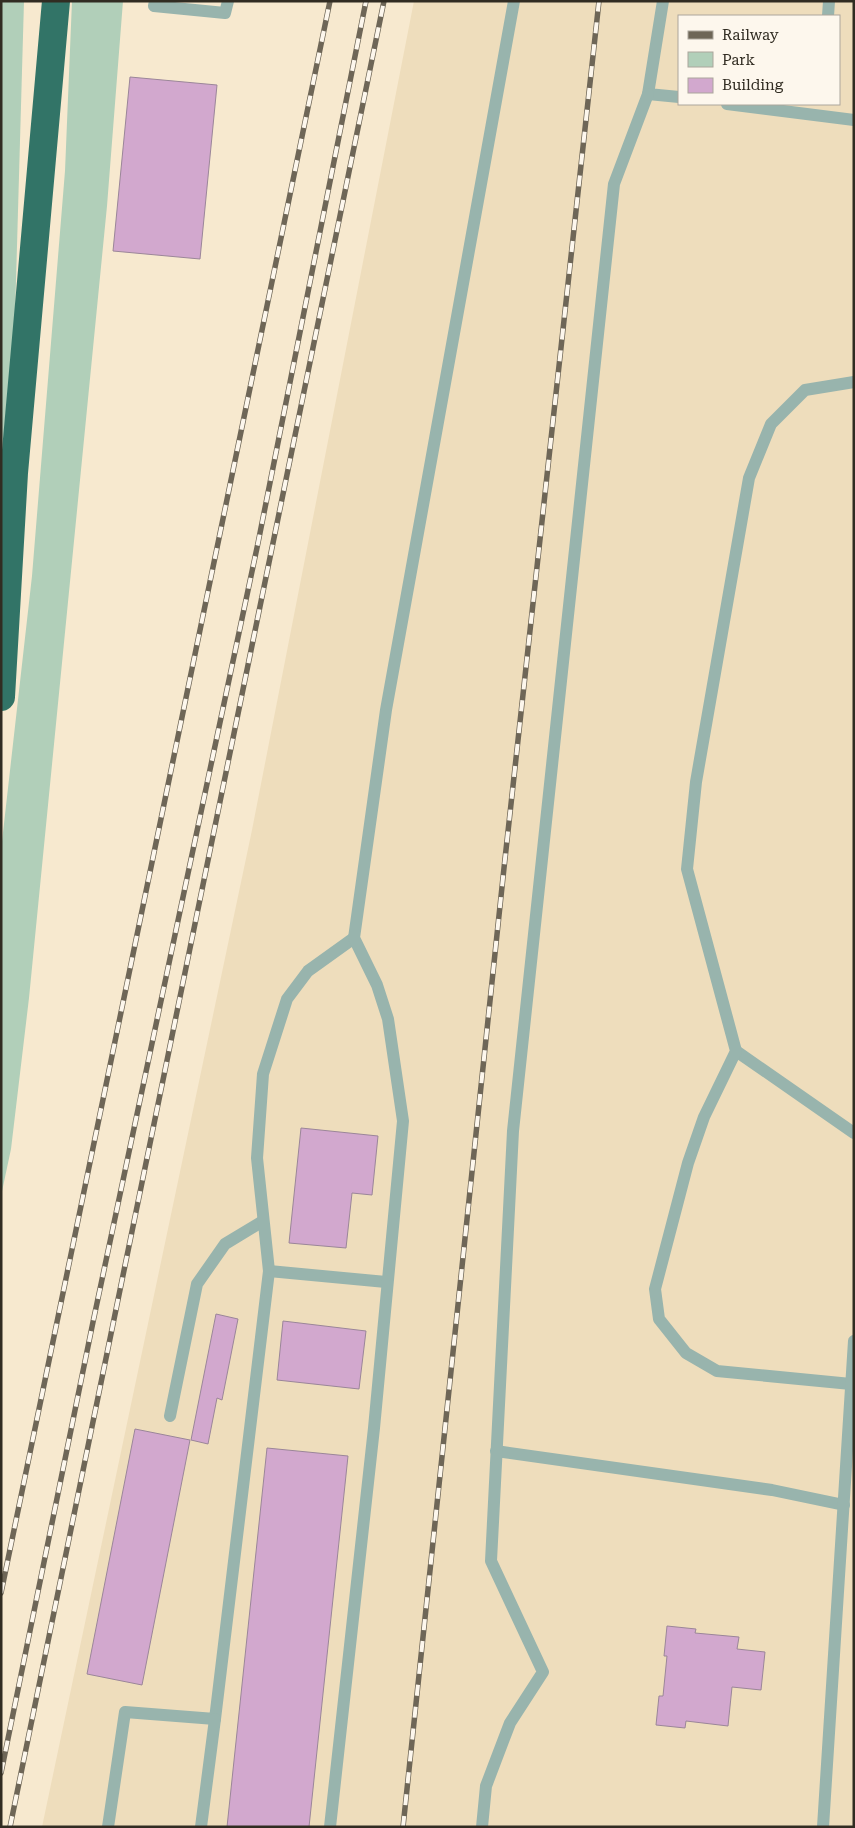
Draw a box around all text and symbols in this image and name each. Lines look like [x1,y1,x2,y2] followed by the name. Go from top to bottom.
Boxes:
[678,15,840,105] legend
[722,26,779,44] text: Railway
[722,51,756,69] text: Park
[722,76,784,94] text: Building

